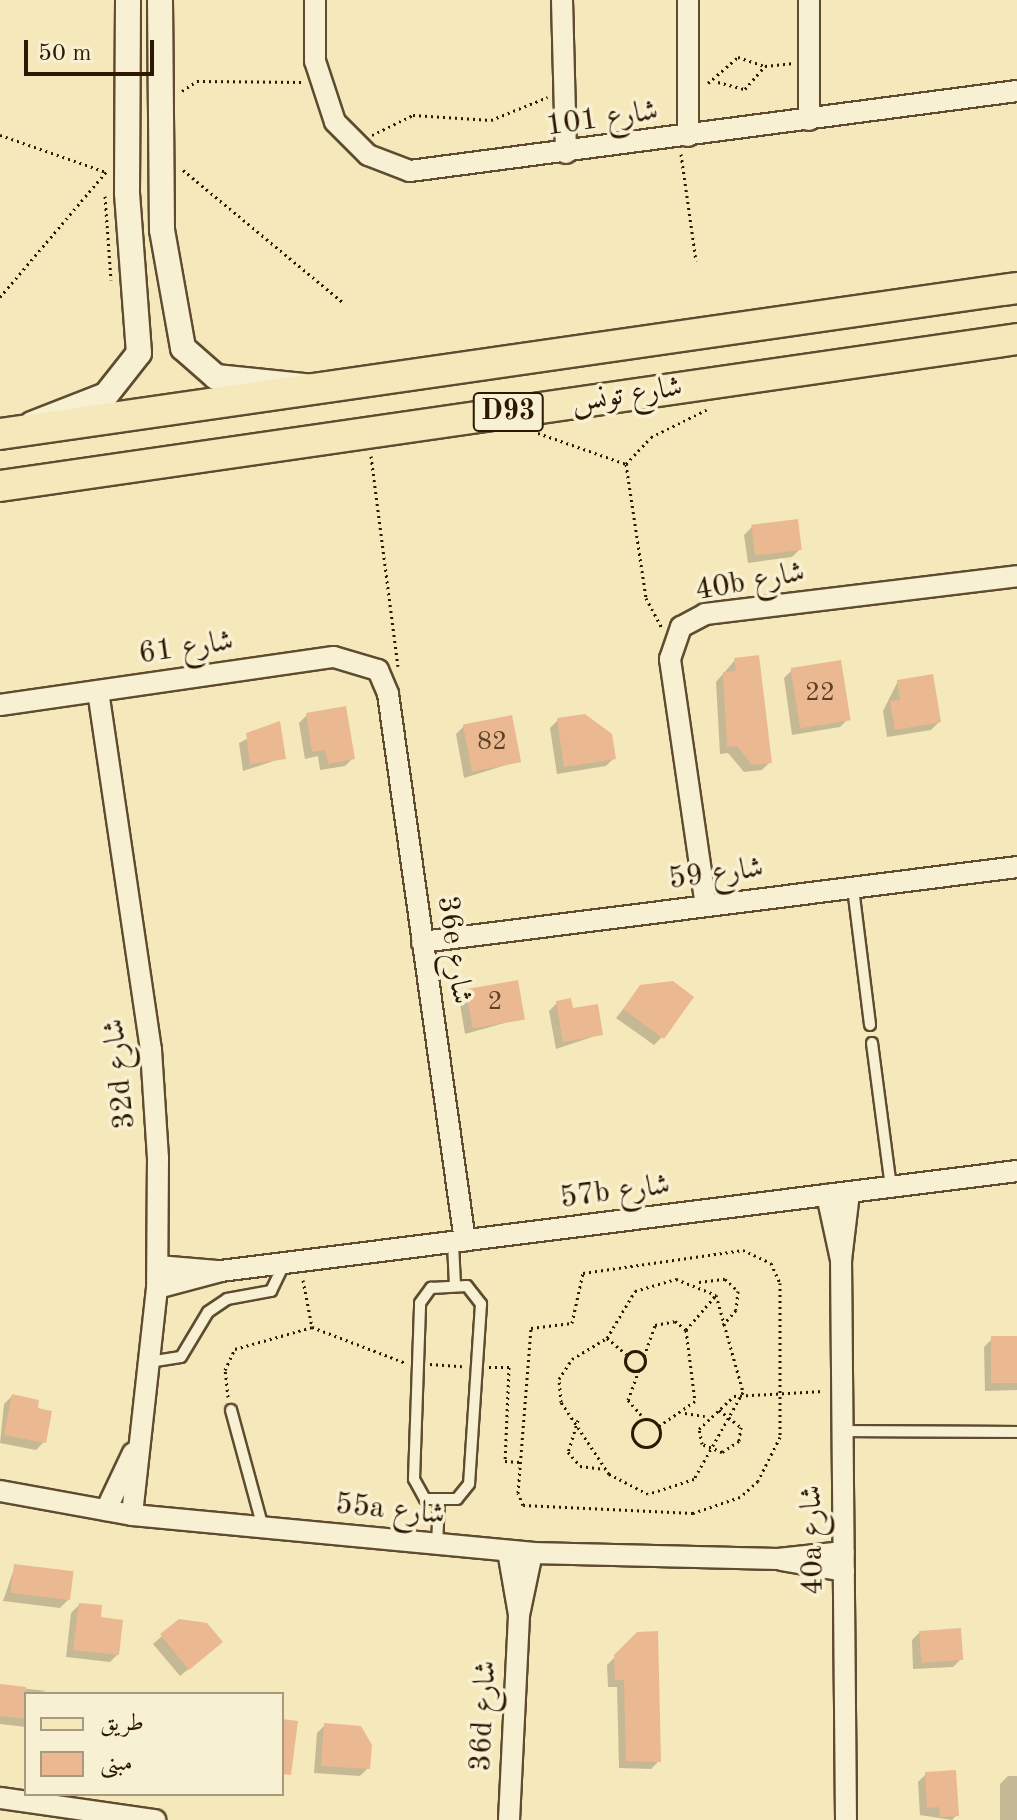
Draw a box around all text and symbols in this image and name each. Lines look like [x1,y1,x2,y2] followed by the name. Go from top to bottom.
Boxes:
[28,24,158,74] scale bar
[38,42,92,66] text: 50 m
[544,93,660,145] street label: شارع 101
[569,369,685,421] street label: شارع تونس
[472,388,544,436] road number: D93
[692,555,808,609] street label: 40b شارع
[136,624,236,672] street label: شارع 61
[805,678,835,710] house number: 22
[477,727,507,759] house number: 82
[667,850,765,898] street label: شارع 59
[429,893,479,1007] street label: 36e شارع
[487,987,503,1019] house number: 2
[96,1017,144,1131] street label: 32d شارع
[558,1167,672,1217] street label: 57b شارع
[794,1485,832,1595] street label: 40a شارع
[333,1486,447,1534] street label: 55a شارع
[463,1660,505,1772] street label: 36d شارع
[24,1692,284,1796] legend
[100,1712,144,1736] text: طريق
[100,1752,133,1776] text: مبنى

